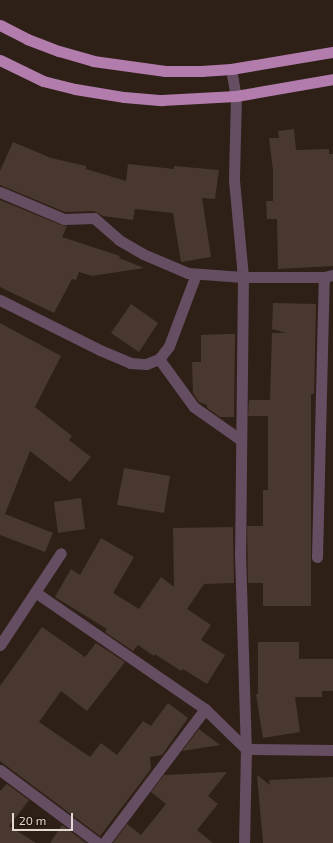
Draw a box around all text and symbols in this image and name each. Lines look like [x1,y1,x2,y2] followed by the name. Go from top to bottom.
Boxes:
[14,805,75,831] scale bar
[19,813,46,827] text: 20 m

